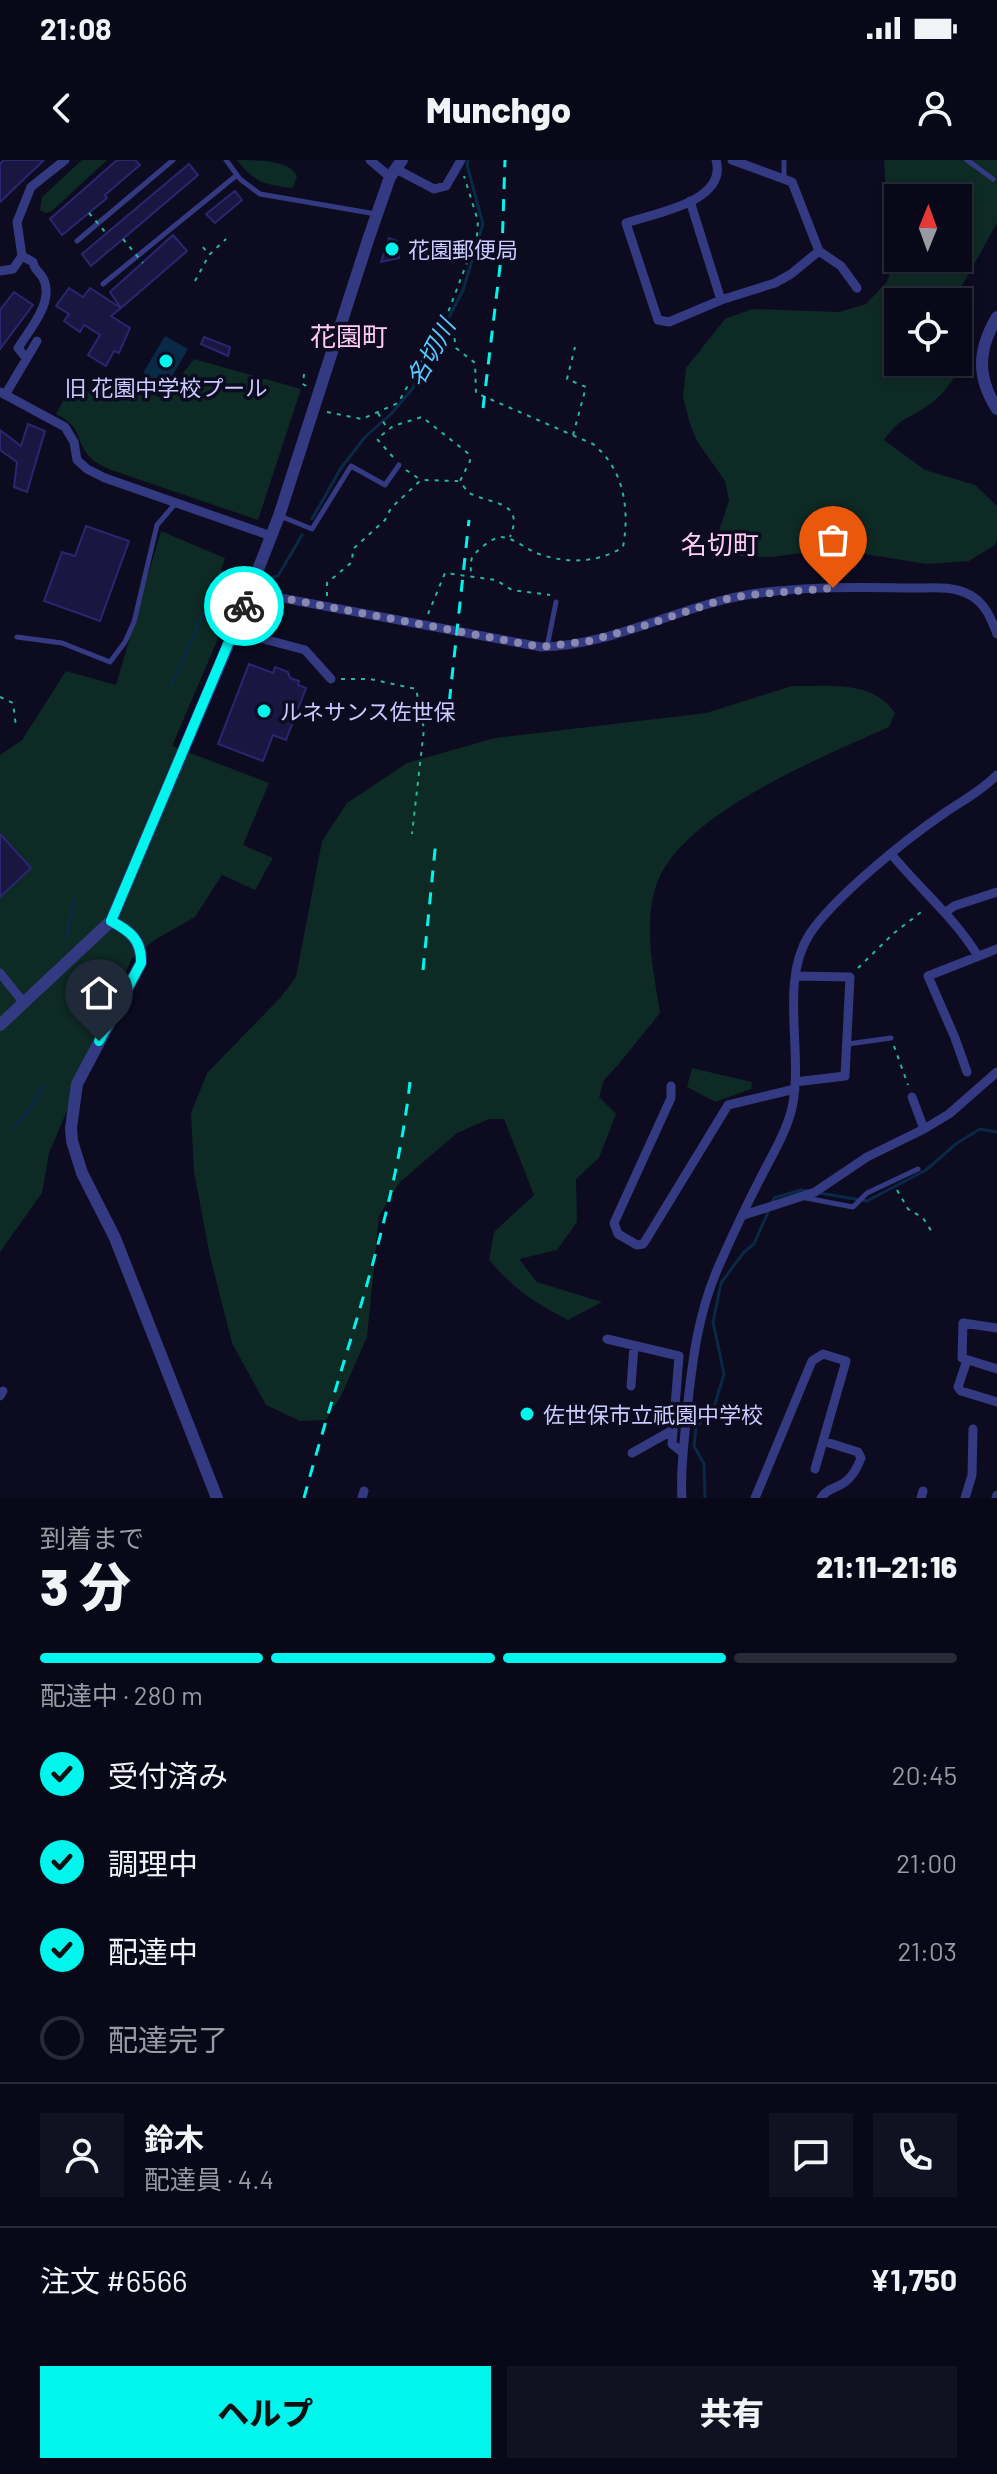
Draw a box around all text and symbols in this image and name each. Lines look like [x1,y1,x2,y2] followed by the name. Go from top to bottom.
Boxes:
[40,10,112,46] text: 21:08
[40,86,84,130] icon: back
[913,86,957,130] icon: person
[426,87,571,130] text: Munchgo
[884,184,972,272] north arrow
[884,184,972,376] map controls
[408,236,518,262] place label: 花園郵便局
[383,240,401,258] marker: 花園郵便局
[884,288,972,376] button: locate
[400,311,462,391] water label: 名切川
[310,320,388,351] district label: 花園町
[157,352,175,370] marker: 旧 花園中学校プール
[65,374,267,400] place label: 旧 花園中学校プール
[799,506,867,588] pin
[811,518,855,562] icon: bag
[681,528,759,559] district label: 名切町
[204,566,284,646] courier
[222,584,266,628] icon: bike
[280,698,456,724] place label: ルネサンス佐世保
[255,702,273,720] marker: ルネサンス佐世保
[65,959,133,1041] pin
[77,971,121,1015] icon: home
[543,1401,763,1427] place label: 佐世保市立祇園中学校
[518,1405,536,1423] marker: 佐世保市立祇園中学校
[40,1522,144,1553] text: 到着まで
[816,1548,957,1584] text: 21:11–21:16
[40,1554,131,1616] text: 3 分
[40,1679,203,1710] text: 配達中 · 280 m
[40,1752,84,1796] icon: check
[108,1757,228,1793] text: 受付済み
[892,1759,957,1790] text: 20:45
[40,1840,84,1884] icon: check
[108,1845,198,1881] text: 調理中
[896,1847,957,1878] text: 21:00
[40,1928,84,1972] icon: check
[108,1933,198,1969] text: 配達中
[897,1935,957,1966] text: 21:03
[108,2021,228,2057] text: 配達完了
[40,2113,124,2197] button: person
[769,2113,853,2197] button: chat
[873,2113,957,2197] button: phone
[144,2120,204,2156] text: 鈴木
[144,2163,274,2194] text: 配達員 · 4.4
[870,2261,957,2297] text: ¥1,750
[40,2262,188,2298] text: 注文 #6566
[40,2366,491,2458] button: ヘルプ
[507,2366,957,2458] button: 共有

